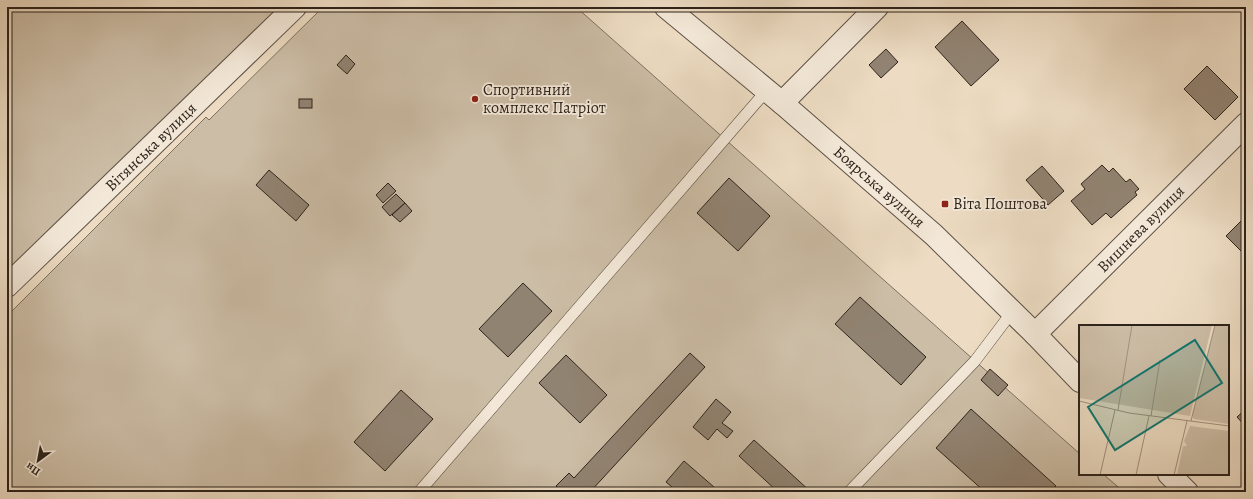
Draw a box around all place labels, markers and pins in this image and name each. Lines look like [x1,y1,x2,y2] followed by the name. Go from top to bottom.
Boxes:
[483,79,606,119] place label: Спортивний комплекс Патріот
[470,94,480,104] marker: Спортивний комплекс Патріот
[953,193,1048,215] place label: Віта Поштова
[940,199,950,209] marker: Віта Поштова

